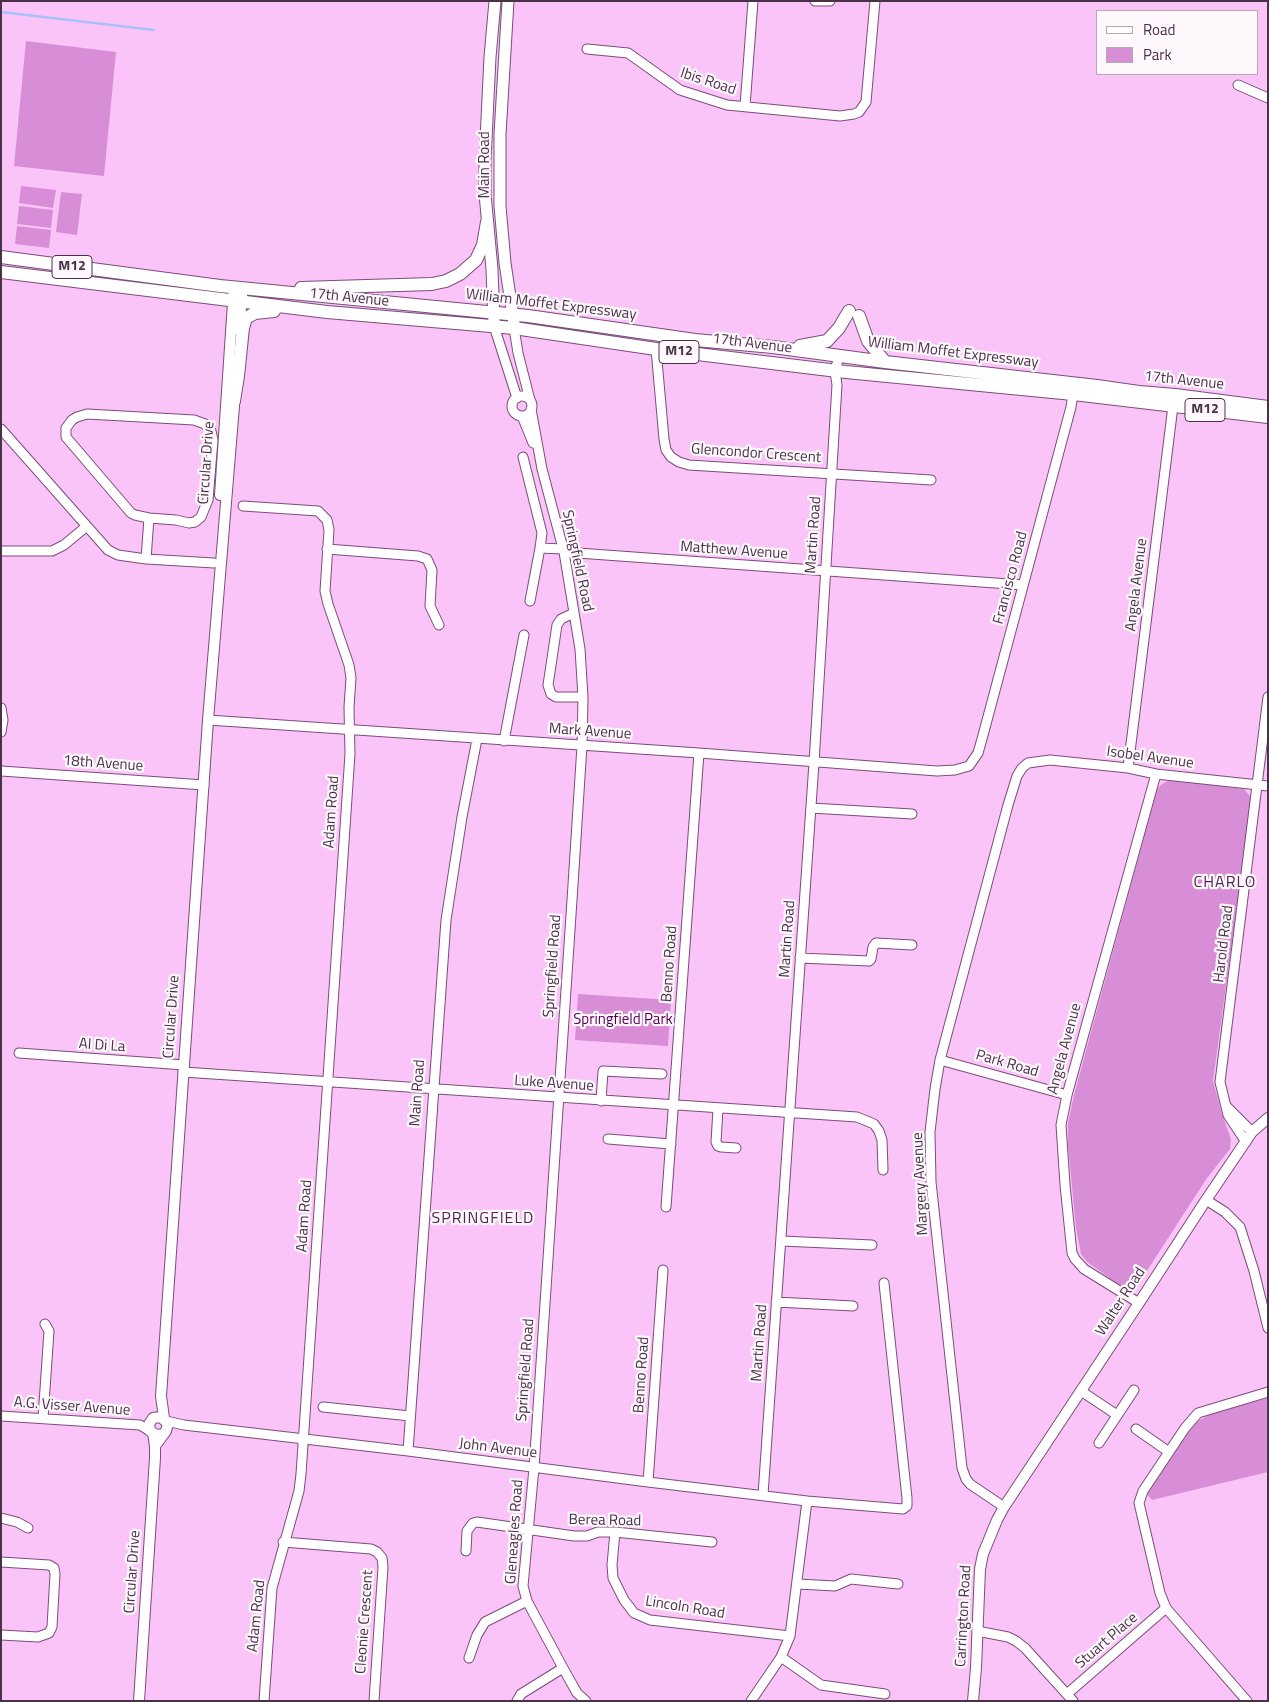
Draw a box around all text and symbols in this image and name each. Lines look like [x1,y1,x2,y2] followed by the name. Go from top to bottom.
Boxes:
[1096,10,1259,75] legend
[1143,18,1175,41] text: Road
[1143,43,1172,66] text: Park
[678,65,738,99] street label: Ibis Road
[476,131,494,199] street label: Main Road
[52,256,92,278] road number: M12
[308,285,390,311] street label: 17th Avenue
[465,286,637,324] street label: William Moffet Expressway
[711,330,793,358] street label: 17th Avenue
[867,334,1039,372] street label: William Moffet Expressway
[659,341,699,364] road number: M12
[1143,368,1225,394] street label: 17th Avenue
[1185,398,1225,422] road number: M12
[195,421,219,505] street label: Circular Drive
[690,440,822,468] street label: Glencondor Crescent
[802,496,826,574] street label: Martin Road
[557,509,597,613] street label: Springfield Road
[990,530,1032,626] street label: Francisco Road
[680,538,788,564] street label: Matthew Avenue
[1122,538,1152,632] street label: Angela Avenue
[548,720,632,744] street label: Mark Avenue
[1105,743,1195,773] street label: Isobel Avenue
[62,752,144,776] street label: 18th Avenue
[320,775,344,849] street label: Adam Road
[1193,873,1257,893] district label: CHARLO
[776,900,800,978] street label: Martin Road
[1210,904,1238,984] street label: Harold Road
[540,914,566,1018] street label: Springfield Road
[658,925,682,1003] street label: Benno Road
[160,975,184,1059] street label: Circular Drive
[1044,1002,1086,1096] street label: Angela Avenue
[573,1011,673,1029] park label: Springfield Park
[78,1035,126,1057] street label: Al Di La
[974,1046,1040,1082] street label: Park Road
[407,1059,429,1127] street label: Main Road
[514,1072,594,1096] street label: Luke Avenue
[909,1132,933,1236] street label: Margery Avenue
[293,1179,317,1253] street label: Adam Road
[430,1209,536,1229] district label: SPRINGFIELD
[1092,1264,1150,1340] street label: Walter Road
[748,1304,772,1382] street label: Martin Road
[513,1318,539,1422] street label: Springfield Road
[630,1336,654,1414] street label: Benno Road
[13,1394,131,1420] street label: A.G. Visser Avenue
[458,1435,538,1463] street label: John Avenue
[502,1479,528,1585] street label: Gleneagles Road
[568,1511,642,1531] street label: Berea Road
[121,1530,145,1614] street label: Circular Drive
[952,1565,976,1667] street label: Carrington Road
[352,1569,378,1675] street label: Cleonie Crescent
[244,1579,270,1653] street label: Adam Road
[644,1593,726,1623] street label: Lincoln Road
[1072,1609,1142,1673] street label: Stuart Place

